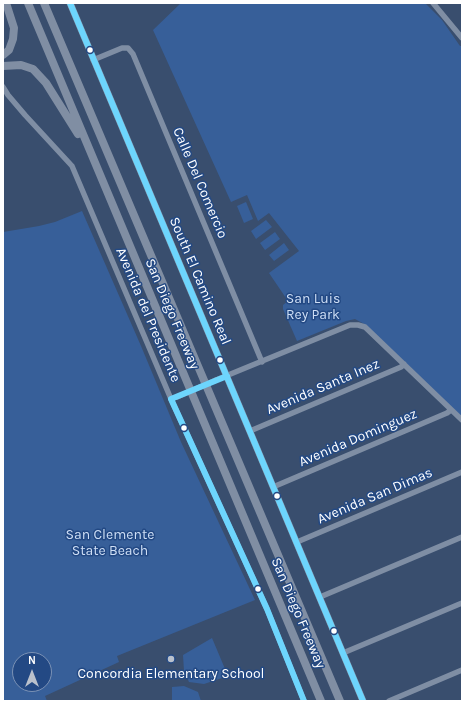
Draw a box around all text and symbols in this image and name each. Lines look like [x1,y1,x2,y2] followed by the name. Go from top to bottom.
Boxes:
[85,45,95,55] unlabelled marker
[169,125,231,241] street label: Calle Del Comercio
[165,215,235,347] street label: South El Camino Real
[112,245,184,385] street label: Avenida del Presidente
[141,256,203,372] street label: San Diego Freeway
[286,291,340,324] park label: San Luis Rey Park
[215,355,225,365] unlabelled marker
[264,356,382,418] street label: Avenida Santa Inez
[296,406,420,470] street label: Avenida Dominguez
[179,423,189,433] unlabelled marker
[315,464,435,528] street label: Avenida San Dimas
[272,491,282,501] unlabelled marker
[66,527,154,560] park label: San Clemente State Beach
[267,555,329,671] street label: San Diego Freeway
[253,584,263,594] unlabelled marker
[329,626,339,636] unlabelled marker
[12,652,52,692] north arrow
[28,654,36,667] text: N
[166,654,176,664] marker: Concordia Elementary School
[77,666,265,682] place label: Concordia Elementary School

